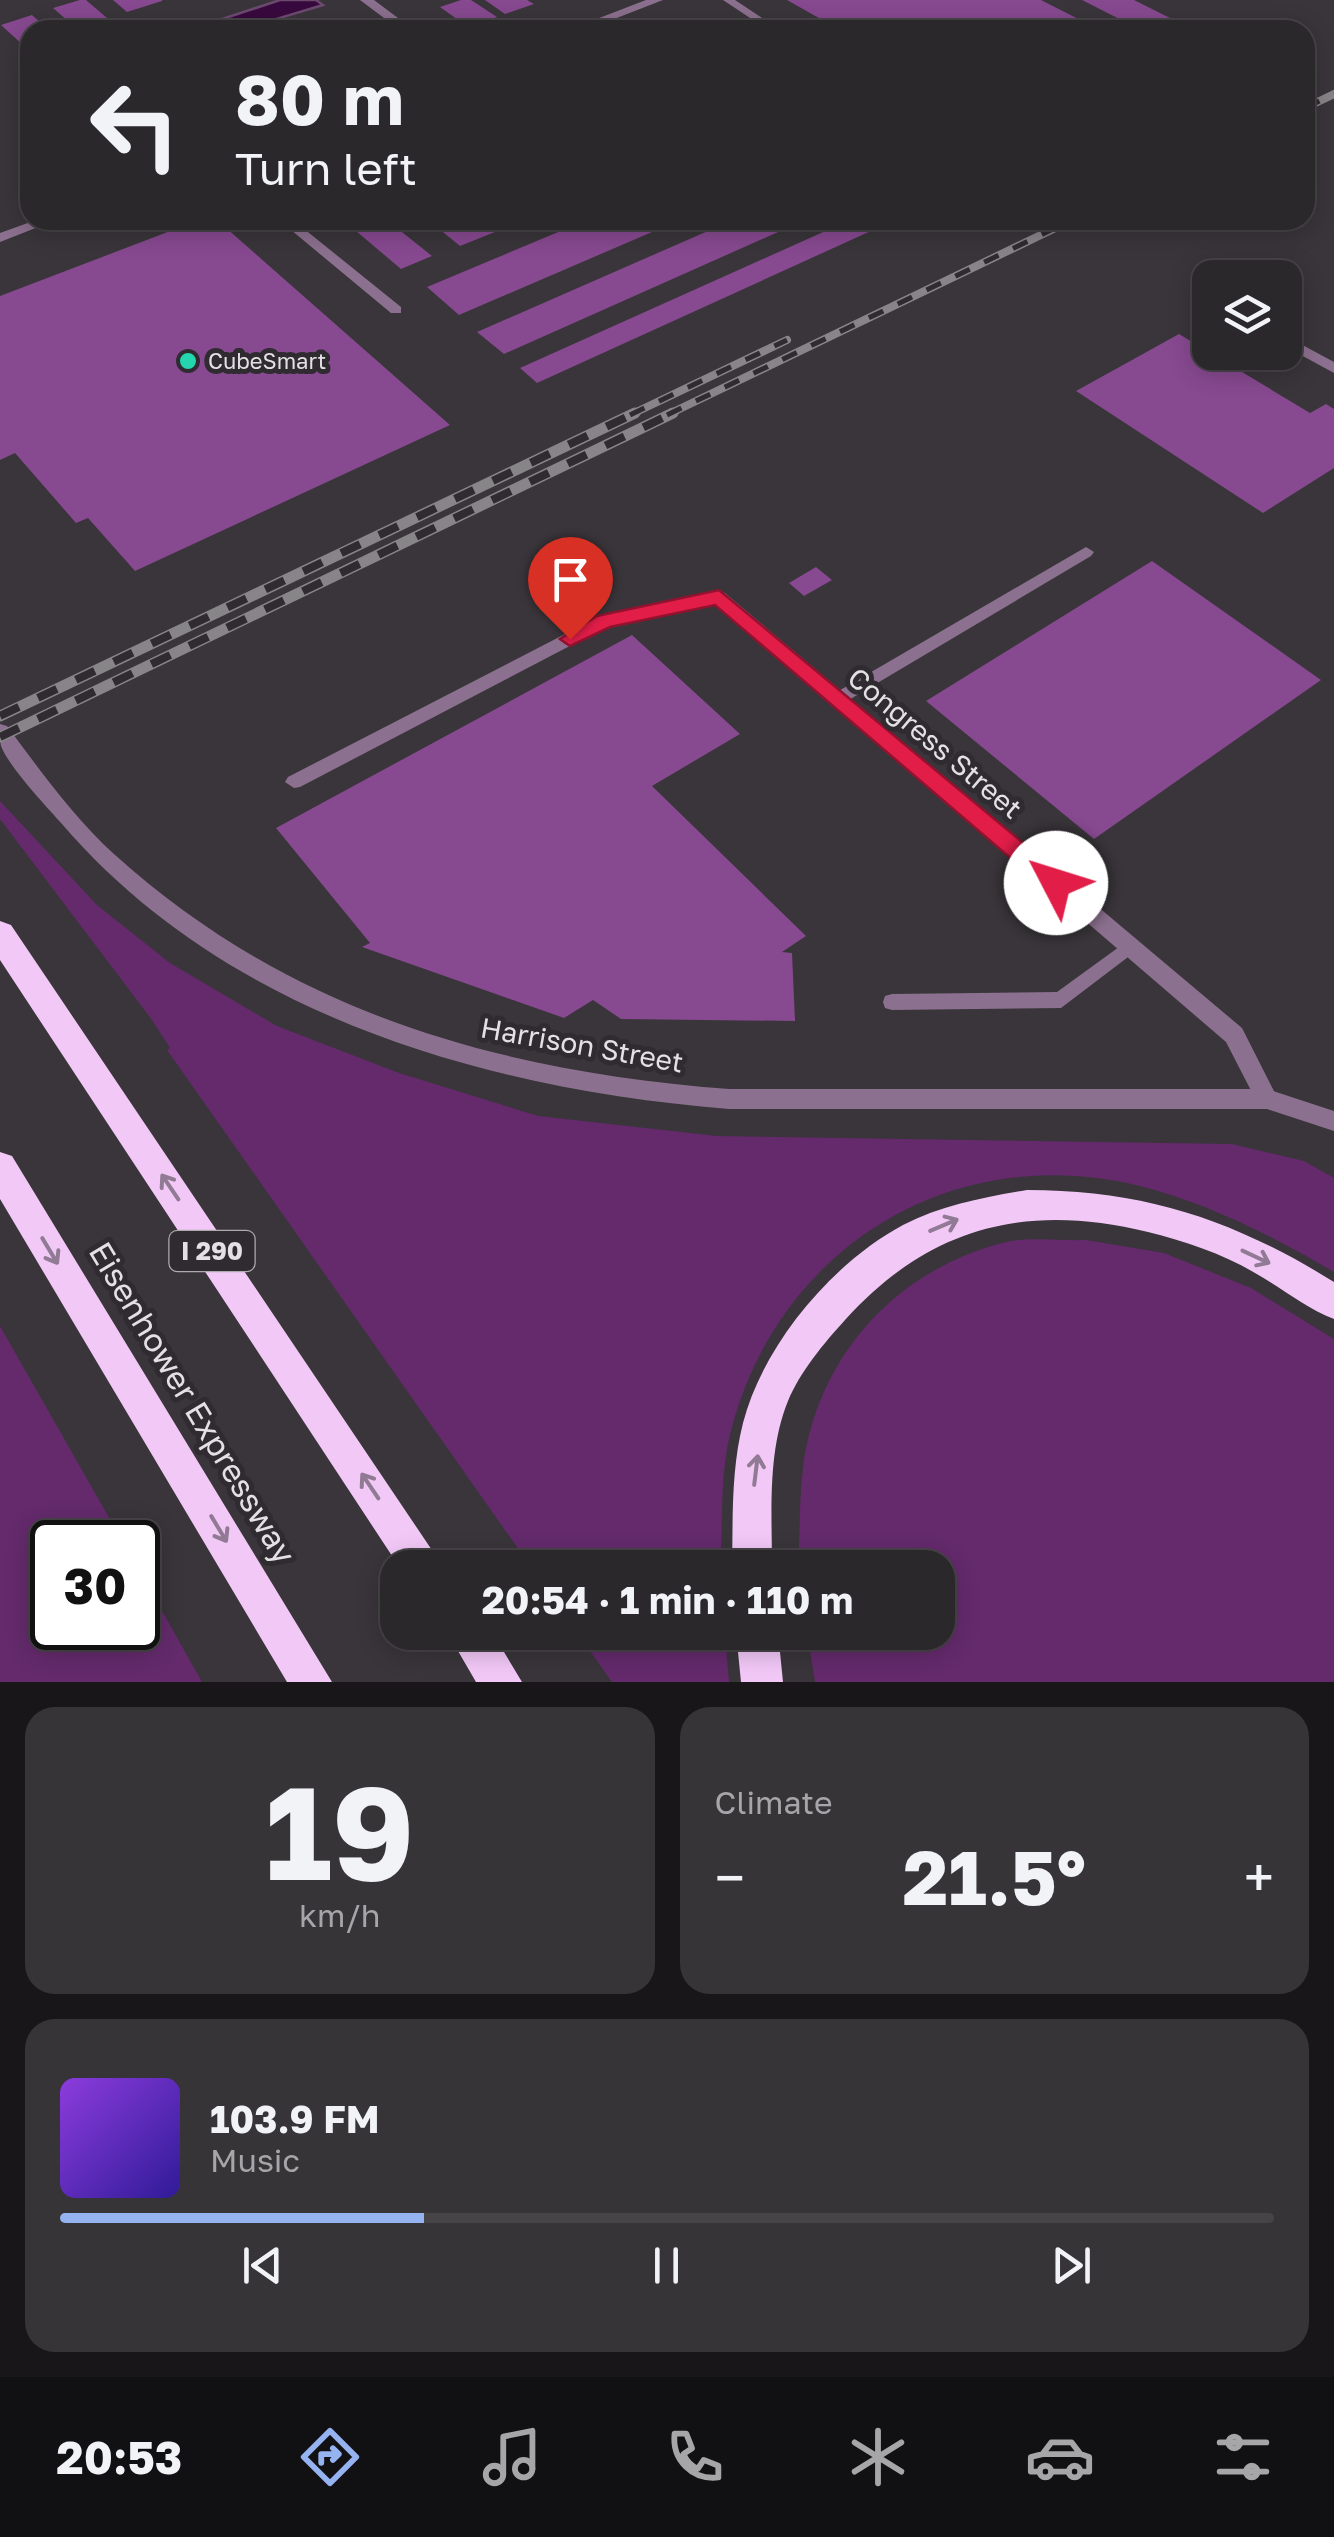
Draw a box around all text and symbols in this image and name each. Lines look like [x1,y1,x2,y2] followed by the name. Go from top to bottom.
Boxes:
[235,56,404,140] text: 80 m
[70,60,200,190] icon: left
[235,141,417,195] text: Turn left
[1192,260,1302,370] map controls
[1192,260,1302,370] button: layers
[208,347,326,374] place label: CubeSmart
[177,350,199,372] marker: CubeSmart
[528,537,613,640] pin
[543,552,598,607] icon: arrive
[842,660,1029,825] street label: Congress Street
[1004,831,1108,935] position arrow
[478,1010,686,1079] street label: Harrison Street
[159,1174,180,1202] one-way arrow
[928,1215,959,1233] one-way arrow
[170,1231,254,1271] road number: I 290
[82,1235,304,1570] street label: Eisenhower Expressway
[40,1236,60,1265] one-way arrow
[1240,1248,1270,1267] one-way arrow
[747,1455,766,1487] one-way arrow
[359,1473,380,1501] one-way arrow
[208,1514,229,1543] one-way arrow
[30,1520,160,1650] speed limit sign: 30
[482,1577,853,1622] text: 20:54 · 1 min · 110 m
[265,1753,415,1909] text: 19
[715,1783,833,1821] text: Climate
[903,1831,1086,1922] text: 21.5°
[715,1844,745,1910] text: −
[1244,1844,1274,1910] text: +
[299,1896,380,1934] text: km/h
[210,2096,380,2141] text: 103.9 FM
[210,2141,300,2179] text: Music
[235,2238,290,2293] icon: previous
[639,2238,694,2293] icon: pause
[1044,2238,1099,2293] icon: next
[295,2422,365,2492] icon: directions
[477,2422,547,2492] icon: music
[660,2422,730,2492] icon: phone
[843,2422,913,2492] icon: climate
[1025,2422,1095,2492] icon: car
[1208,2422,1278,2492] icon: filters
[56,2430,182,2484] text: 20:53

